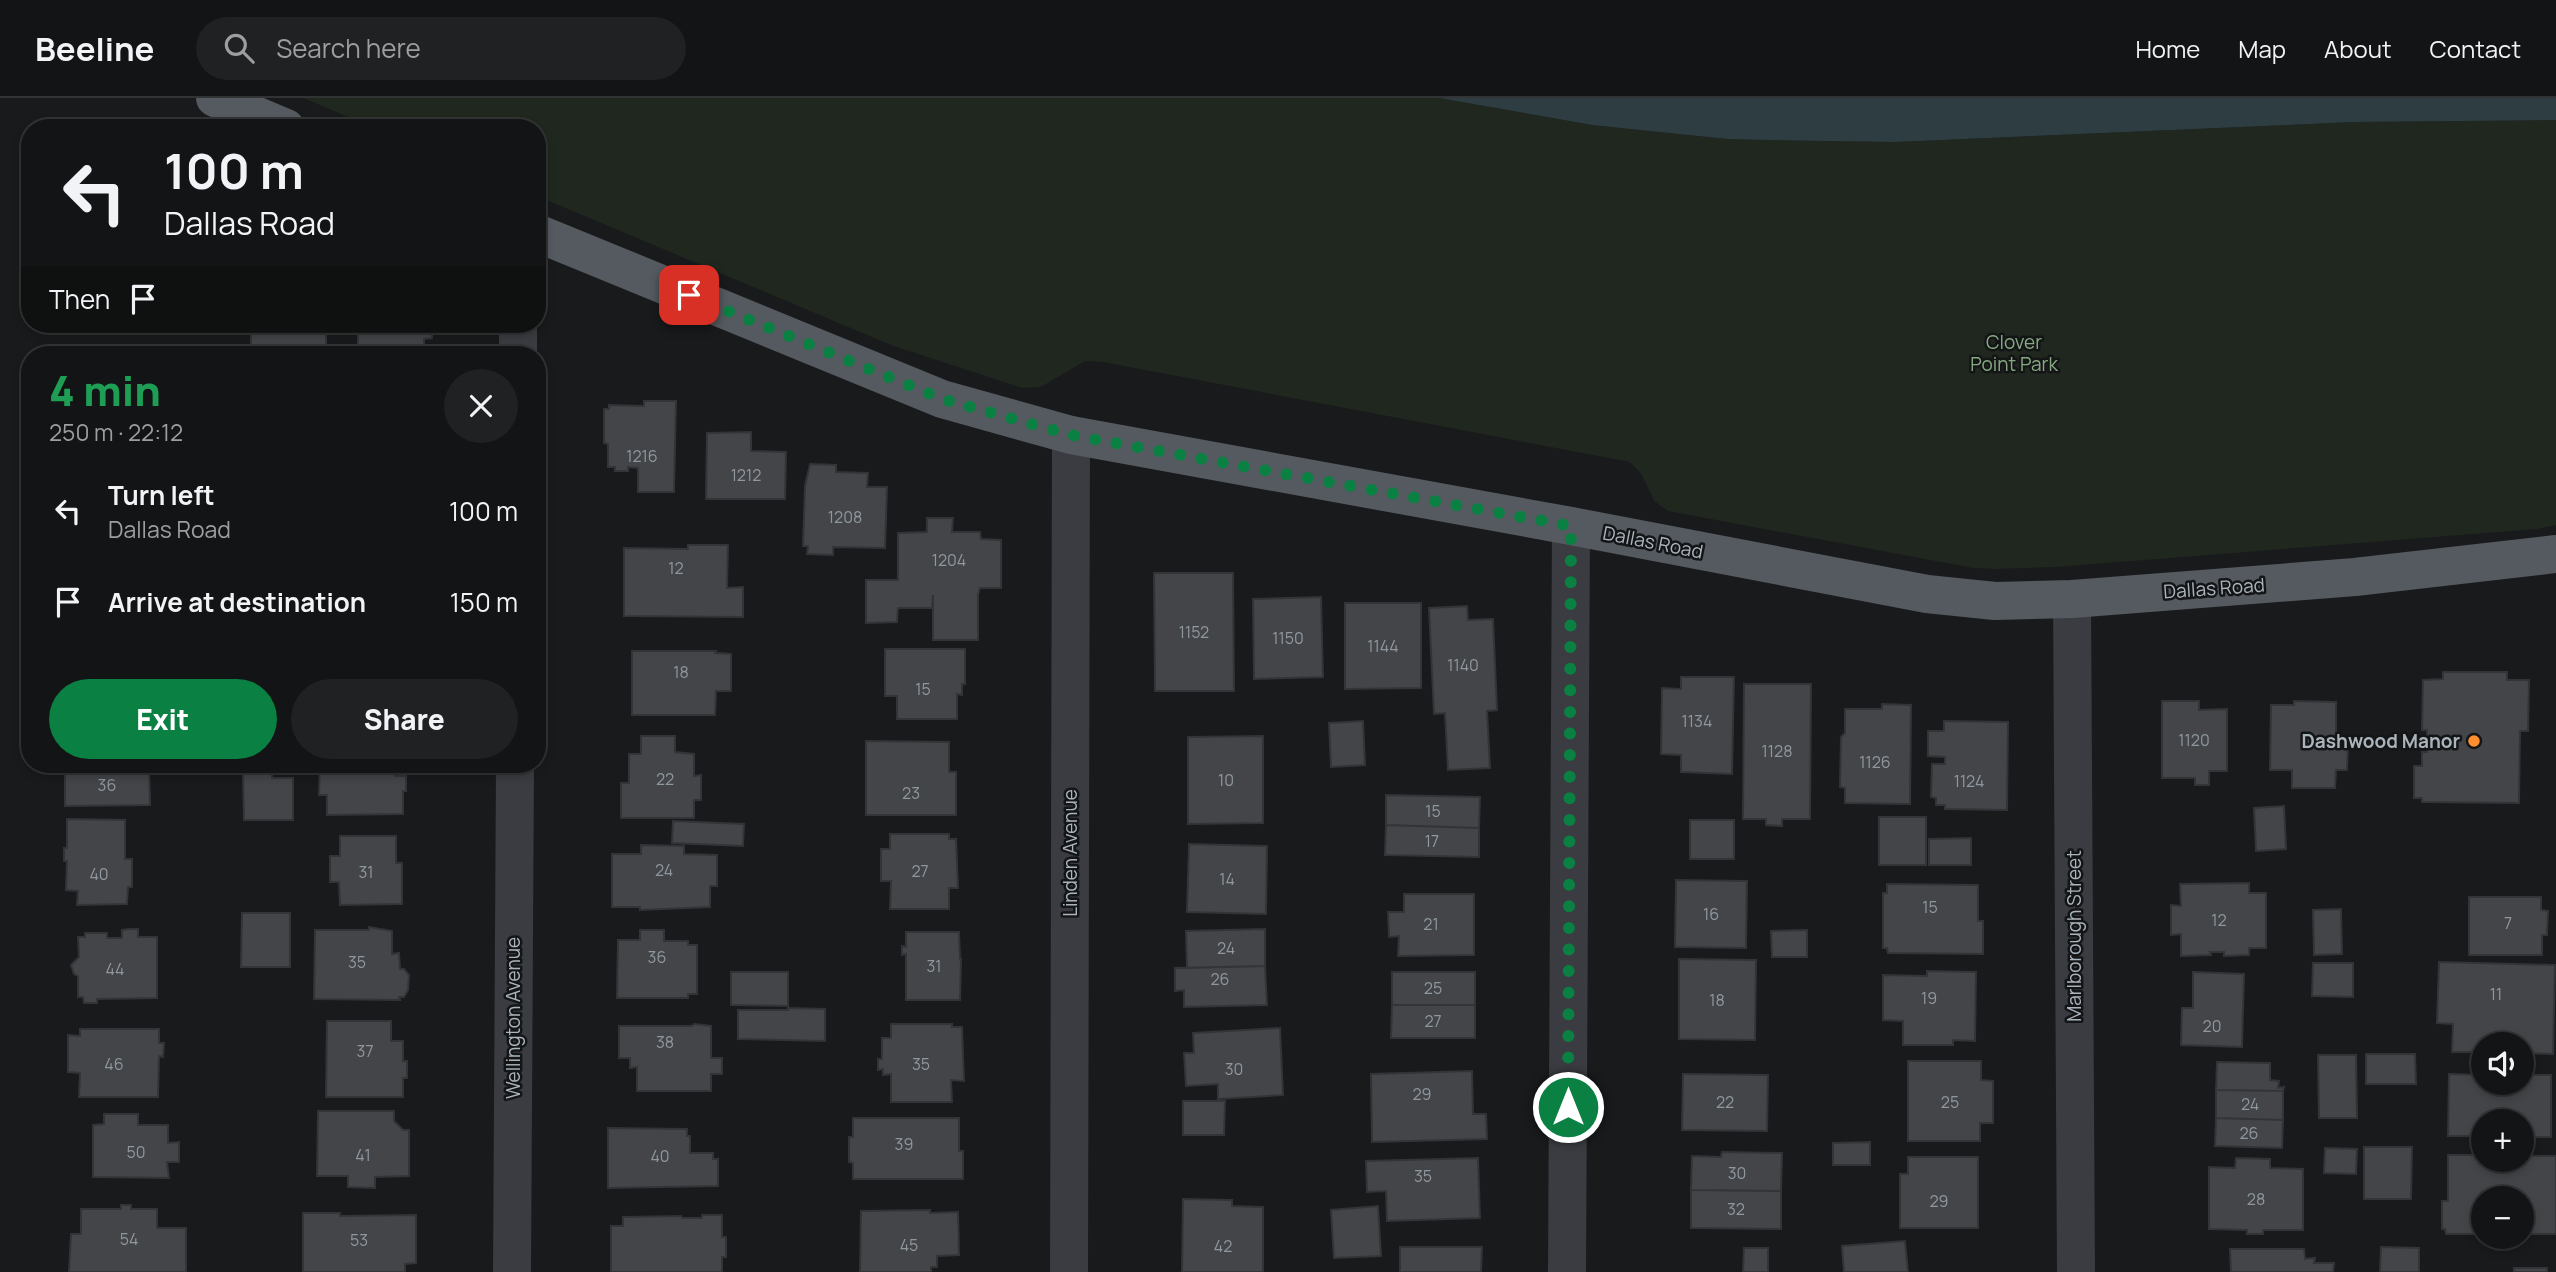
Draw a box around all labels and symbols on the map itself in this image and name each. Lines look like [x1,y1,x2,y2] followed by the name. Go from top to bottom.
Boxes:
[659,265,719,325] pin
[1970,329,2058,377] park label: Clover Point Park
[626,445,658,467] house number: 1216
[731,464,761,486] house number: 1212
[828,506,862,528] house number: 1208
[1601,520,1705,564] street label: Dallas Road
[932,549,966,571] house number: 1204
[668,557,684,579] house number: 12
[2162,571,2266,605] street label: Dallas Road
[1179,621,1209,643] house number: 1152
[1272,627,1304,649] house number: 1150
[1367,635,1399,657] house number: 1144
[1447,654,1479,676] house number: 1140
[673,661,689,683] house number: 18
[915,678,931,700] house number: 15
[1682,710,1712,732] house number: 1134
[2301,728,2460,754] place label: Dashwood Manor
[2178,729,2210,751] house number: 1120
[2466,733,2482,749] marker: Dashwood Manor
[1762,740,1792,762] house number: 1128
[1859,751,1891,773] house number: 1126
[656,768,674,790] house number: 22
[1218,769,1234,791] house number: 10
[1954,770,1984,792] house number: 1124
[98,774,116,796] house number: 36
[902,782,920,804] house number: 23
[1057,789,1083,917] street label: Linden Avenue
[1425,800,1441,822] house number: 15
[1425,830,1439,852] house number: 17
[2061,850,2087,1022] street label: Marlborough Street
[655,859,673,881] house number: 24
[911,860,929,882] house number: 27
[358,861,374,883] house number: 31
[89,863,109,885] house number: 40
[1219,868,1235,890] house number: 14
[1922,896,1938,918] house number: 15
[1703,903,1719,925] house number: 16
[2211,909,2227,931] house number: 12
[2504,912,2512,934] house number: 7
[1423,913,1439,935] house number: 21
[500,937,526,1099] street label: Wellington Avenue
[1217,937,1235,959] house number: 24
[648,946,666,968] house number: 36
[348,951,366,973] house number: 35
[926,955,942,977] house number: 31
[105,958,125,980] house number: 44
[1210,968,1230,990] house number: 26
[1424,977,1442,999] house number: 25
[2490,983,2502,1005] house number: 11
[1921,987,1937,1009] house number: 19
[1709,989,1725,1011] house number: 18
[1424,1010,1442,1032] house number: 27
[2203,1015,2221,1037] house number: 20
[656,1031,674,1053] house number: 38
[357,1040,373,1062] house number: 37
[104,1053,124,1075] house number: 46
[912,1053,930,1075] house number: 35
[1225,1058,1243,1080] house number: 30
[1531,1070,1605,1144] position arrow
[1412,1083,1432,1105] house number: 29
[1716,1091,1734,1113] house number: 22
[1941,1091,1959,1113] house number: 25
[2241,1093,2259,1115] house number: 24
[2239,1122,2259,1144] house number: 26
[895,1133,913,1155] house number: 39
[127,1141,146,1163] house number: 50
[355,1144,371,1166] house number: 41
[650,1145,670,1167] house number: 40
[1728,1162,1746,1184] house number: 30
[1414,1165,1432,1187] house number: 35
[2247,1188,2265,1210] house number: 28
[1929,1190,1949,1212] house number: 29
[1727,1198,1745,1220] house number: 32
[120,1228,138,1250] house number: 54
[350,1229,368,1251] house number: 53
[900,1234,918,1256] house number: 45
[1214,1235,1232,1257] house number: 42

